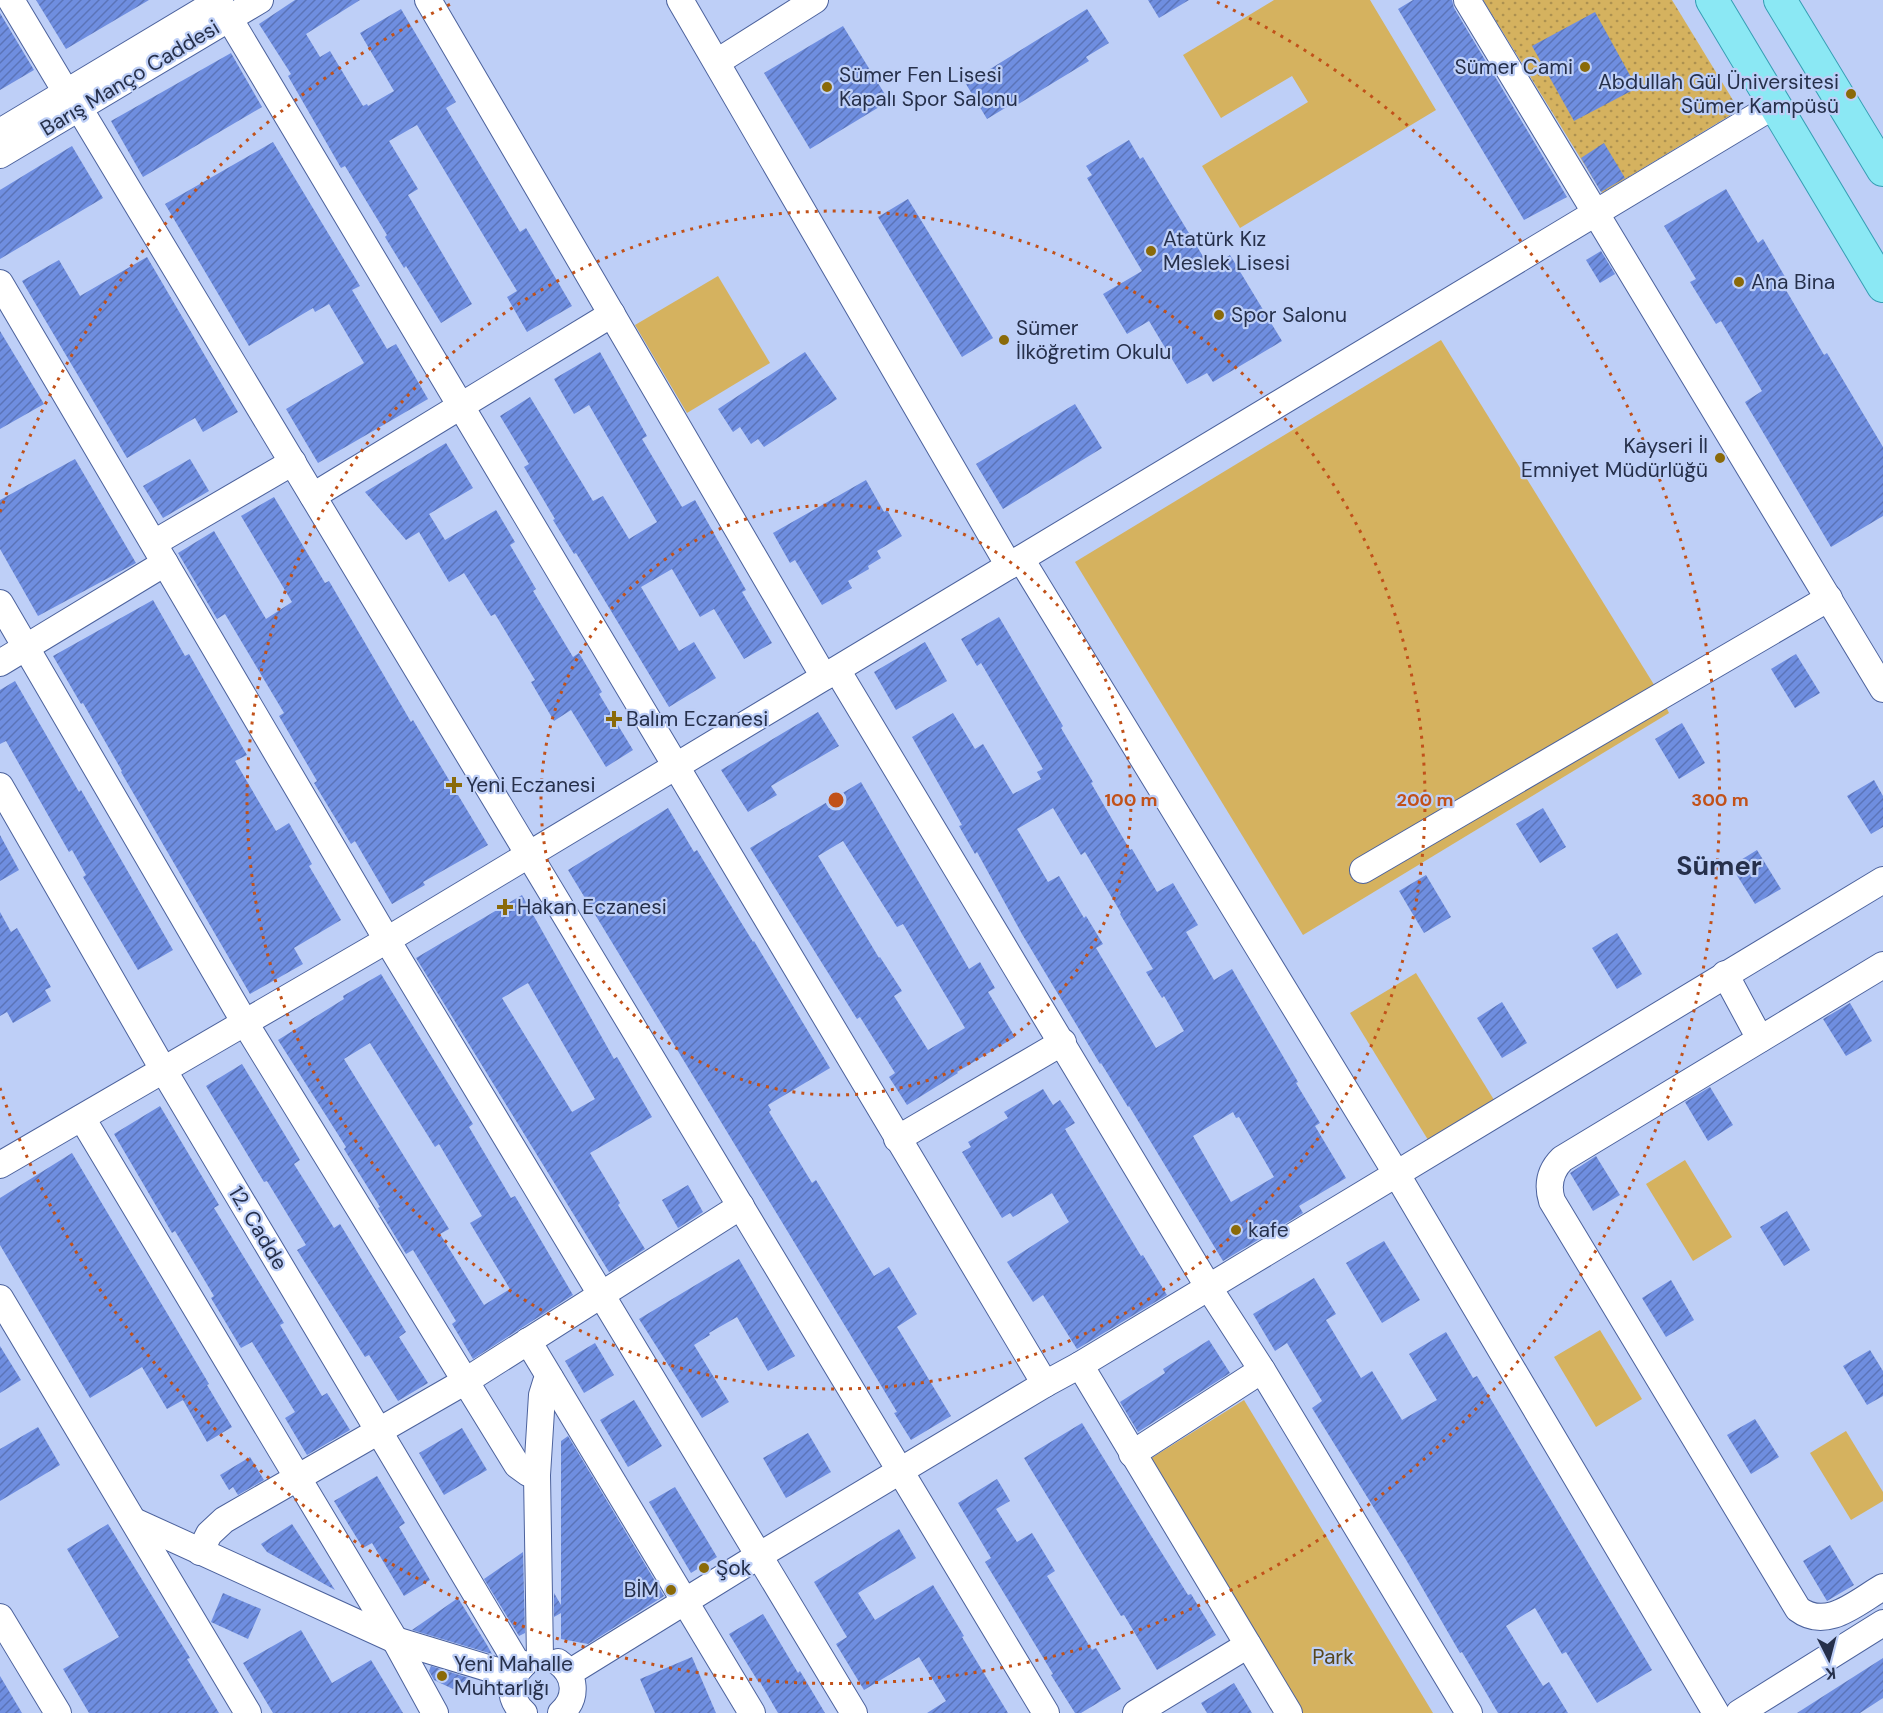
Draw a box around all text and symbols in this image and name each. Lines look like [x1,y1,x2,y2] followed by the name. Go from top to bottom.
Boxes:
[35,13,225,143] street label: Barış Manço Caddesi
[1455,53,1573,81] place label: Sümer Cami
[1578,60,1592,74] marker: Sümer Cami
[839,61,1018,113] place label: Sümer Fen Lisesi Kapalı Spor Salonu
[1598,68,1839,120] place label: Abdullah Gül Üniversitesi Sümer Kampüsü
[820,80,834,94] marker: Sümer Fen Lisesi Kapalı Spor Salonu
[1844,87,1858,101] marker: Abdullah Gül Üniversitesi Sümer Kampüsü
[1163,225,1290,277] place label: Atatürk Kız Meslek Lisesi
[1144,244,1158,258] marker: Atatürk Kız Meslek Lisesi
[1751,268,1835,296] place label: Ana Bina
[1732,275,1746,289] marker: Ana Bina
[1231,301,1347,329] place label: Spor Salonu
[1212,308,1226,322] marker: Spor Salonu
[1016,314,1171,366] place label: Sümer İlköğretim Okulu
[997,333,1011,347] marker: Sümer İlköğretim Okulu
[1521,432,1708,484] place label: Kayseri İl Emniyet Müdürlüğü
[1713,451,1727,465] marker: Kayseri İl Emniyet Müdürlüğü
[626,705,768,733] place label: Balım Eczanesi
[607,712,621,726] marker: Balım Eczanesi
[466,771,595,799] place label: Yeni Eczanesi
[447,778,461,792] marker: Yeni Eczanesi
[1104,788,1158,812] text: 100 m
[1397,788,1453,812] text: 200 m
[1691,788,1749,812] text: 300 m
[826,790,846,810] centre of rings
[1676,848,1762,883] district label: Sümer
[517,893,667,921] place label: Hakan Eczanesi
[498,900,512,914] marker: Hakan Eczanesi
[222,1181,294,1275] street label: 12. Cadde
[1248,1216,1289,1244] place label: kafe
[1229,1223,1243,1237] marker: kafe
[716,1554,752,1582] place label: Şok
[697,1561,711,1575] marker: Şok
[624,1576,659,1604] place label: BİM
[664,1583,678,1597] marker: BİM
[1799,1629,1859,1689] north arrow
[1312,1643,1354,1671] park label: Park
[454,1650,573,1702] place label: Yeni Mahalle Muhtarlığı
[1824,1662,1837,1684] text: K
[435,1669,449,1683] marker: Yeni Mahalle Muhtarlığı

